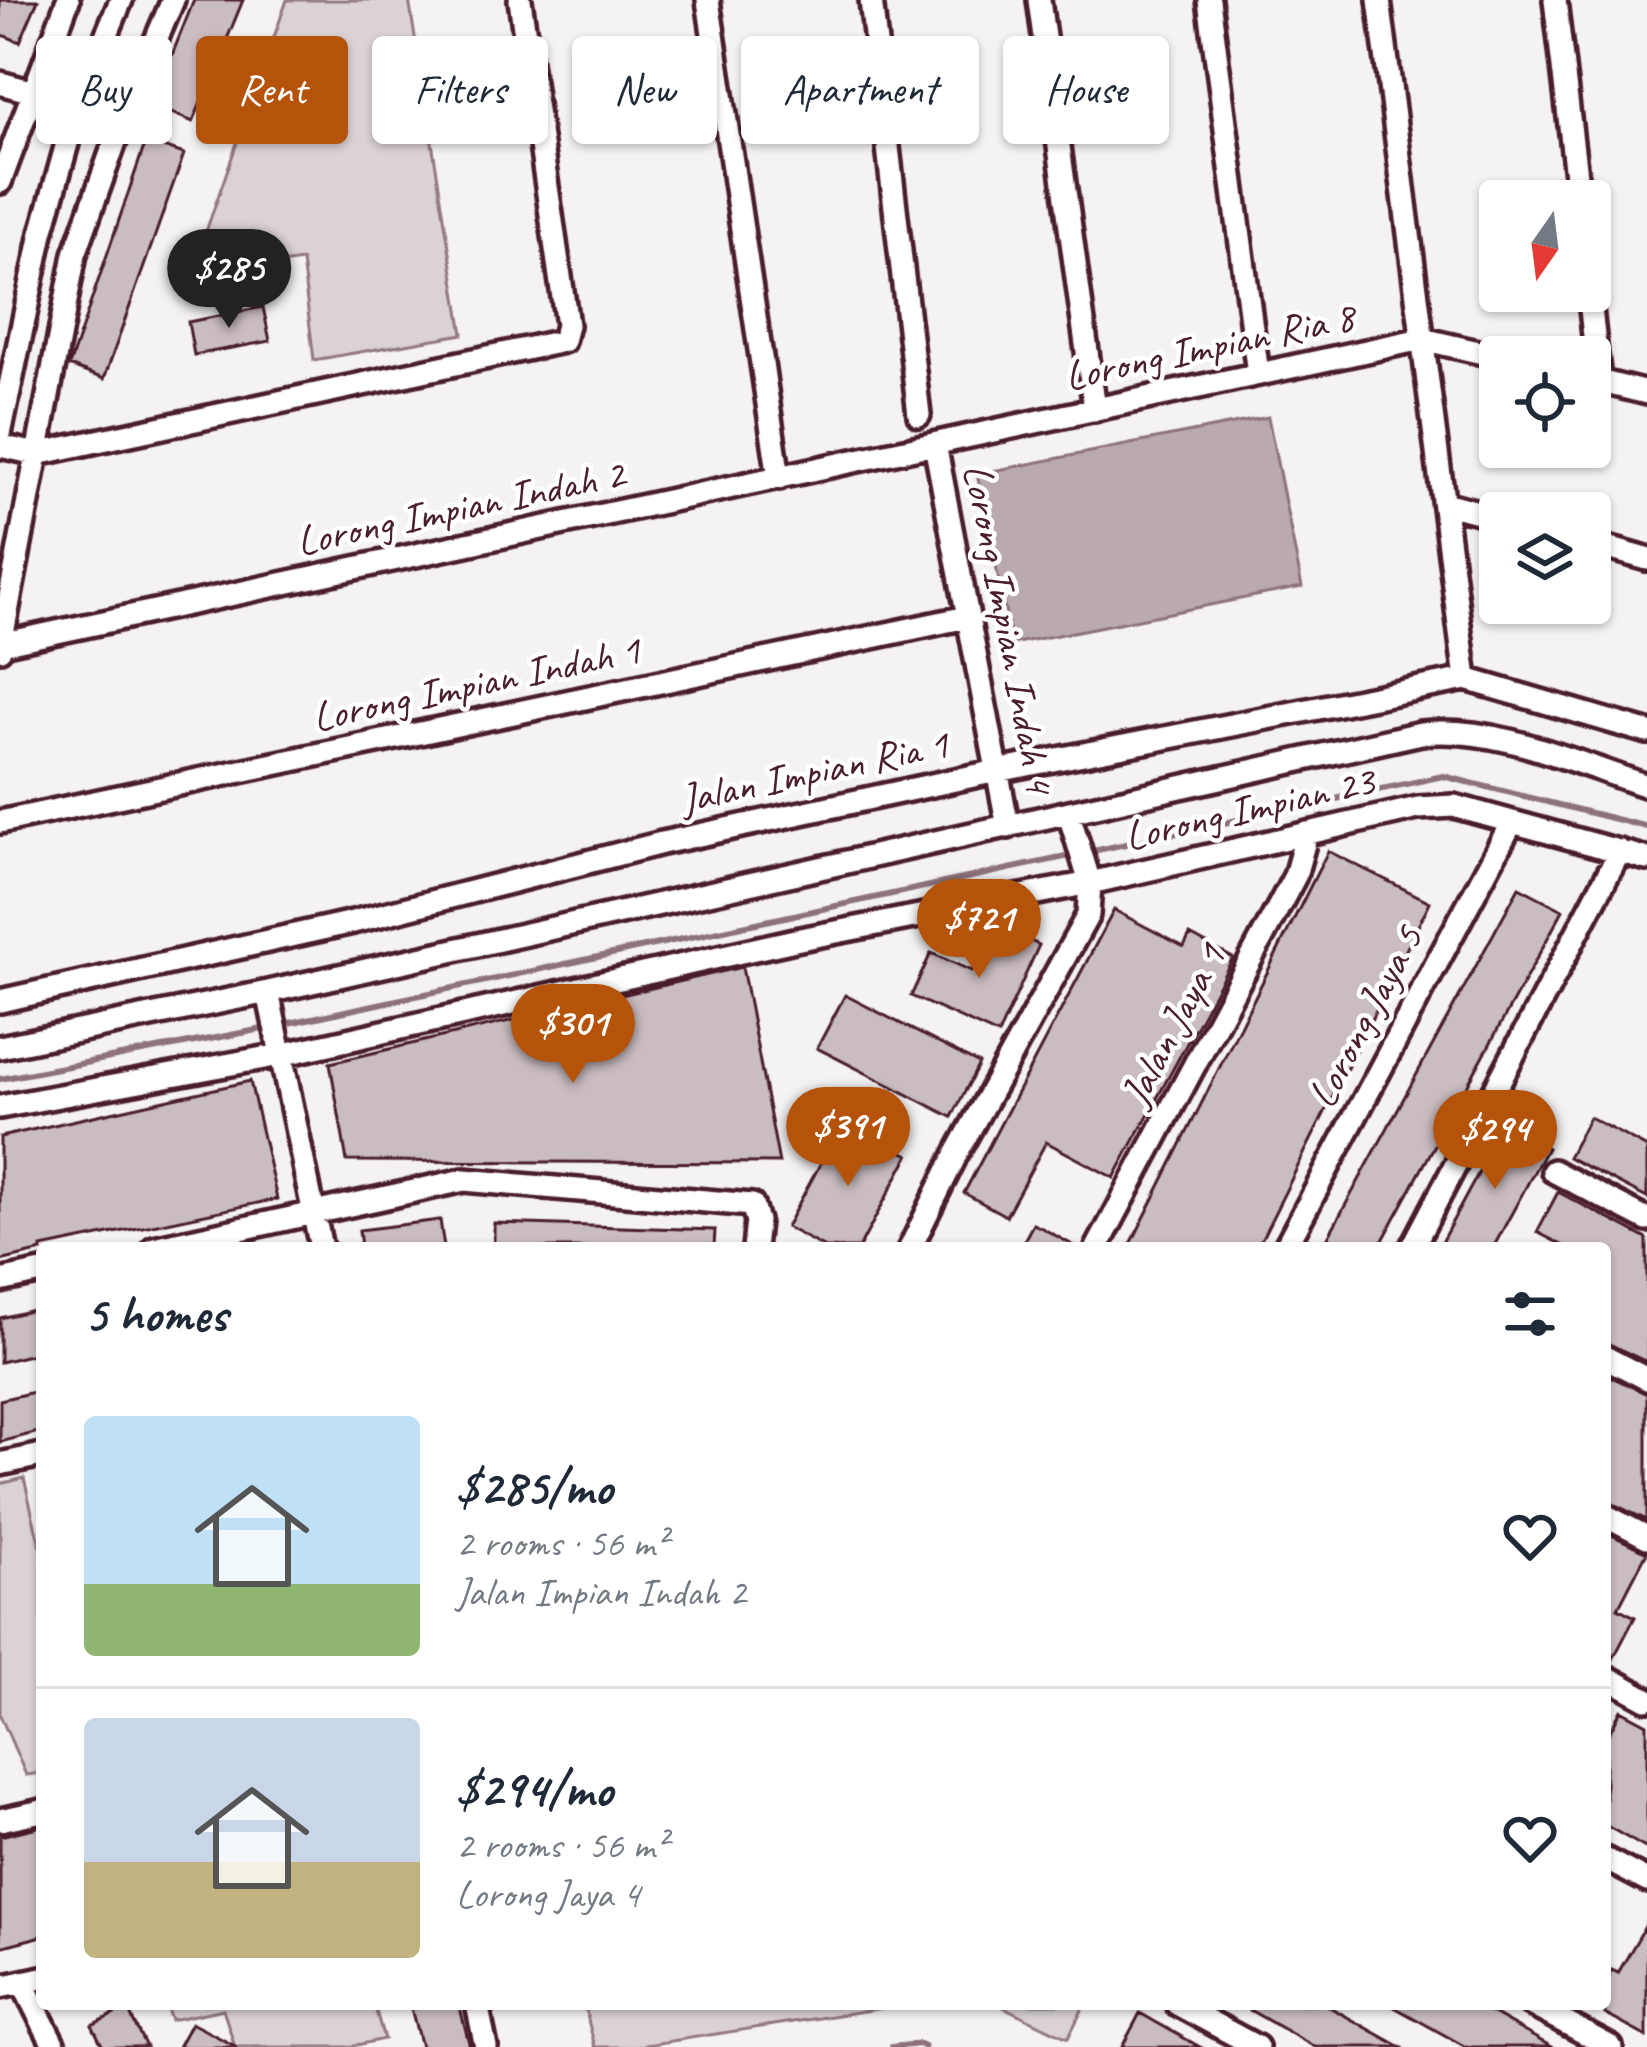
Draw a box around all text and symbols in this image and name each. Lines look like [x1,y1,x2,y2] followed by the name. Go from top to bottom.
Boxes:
[36,36,172,144] chip: Buy
[196,36,348,144] chip: Rent
[372,36,548,144] chip: Filters
[572,36,717,144] chip: New
[741,36,979,144] chip: Apartment
[1003,36,1169,144] chip: House
[1479,180,1611,312] north arrow
[1479,180,1611,624] map controls
[158,229,300,331] pin: $285
[194,243,264,292] text: $285
[1060,289,1363,403] street label: Lorong Impian Ria 8
[1479,336,1611,468] button: locate
[292,446,632,568] street label: Lorong Impian Indah 2
[951,459,1067,801] street label: Lorong Impian Indah 4
[1479,492,1611,624] button: layers
[308,622,647,744] street label: Lorong Impian Indah 1
[674,717,955,826] street label: Jalan Impian Ria 1
[1119,753,1382,863] street label: Lorong Impian 23
[908,879,1050,981] pin: $721
[944,893,1014,942] text: $721
[1295,915,1436,1117] street label: Lorong Jaya 5
[1108,933,1239,1116] street label: Jalan Jaya 1
[502,984,644,1086] pin: $301
[538,998,608,1047] text: $301
[777,1087,919,1189] pin: $391
[1424,1090,1566,1192] pin: $294
[813,1101,883,1150] text: $391
[1460,1104,1530,1153] text: $294
[1497,1281,1563,1347] icon: filters
[84,1282,227,1346] text: 5 homes
[456,1455,612,1519] text: $285/mo
[180,1464,324,1608] icon: home
[1497,1503,1563,1569] icon: heart
[456,1519,667,1568] text: 2 rooms · 56 m²
[456,1568,746,1617] text: Jalan Impian Indah 2
[456,1757,613,1821] text: $294/mo
[180,1766,324,1910] icon: home
[1497,1805,1563,1871] icon: heart
[456,1821,667,1870] text: 2 rooms · 56 m²
[456,1870,640,1919] text: Lorong Jaya 4

